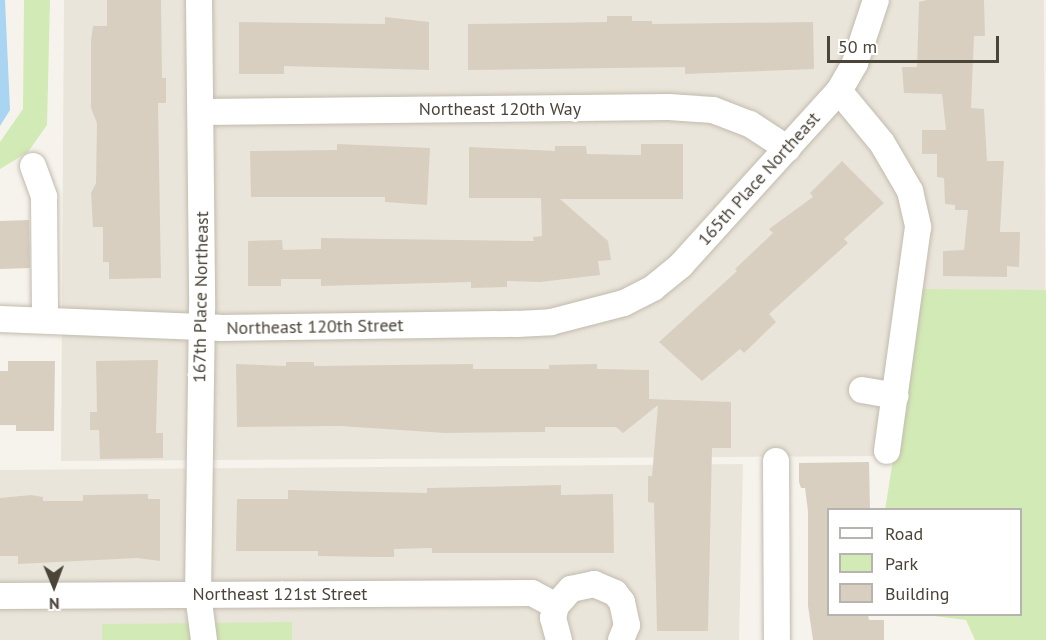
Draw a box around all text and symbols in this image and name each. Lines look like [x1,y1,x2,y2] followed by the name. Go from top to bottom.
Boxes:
[830,24,1002,62] scale bar
[838,35,877,58] text: 50 m
[419,98,581,120] street label: Northeast 120th Way
[693,108,825,250] street label: 165th Place Northeast
[189,211,213,383] street label: 167th Place Northeast
[226,315,404,339] street label: Northeast 120th Street
[827,508,1022,616] legend
[885,522,923,545] text: Road
[885,552,918,575] text: Park
[24,556,84,616] north arrow
[885,582,949,605] text: Building
[193,583,367,605] street label: Northeast 121st Street
[49,594,60,614] text: N

